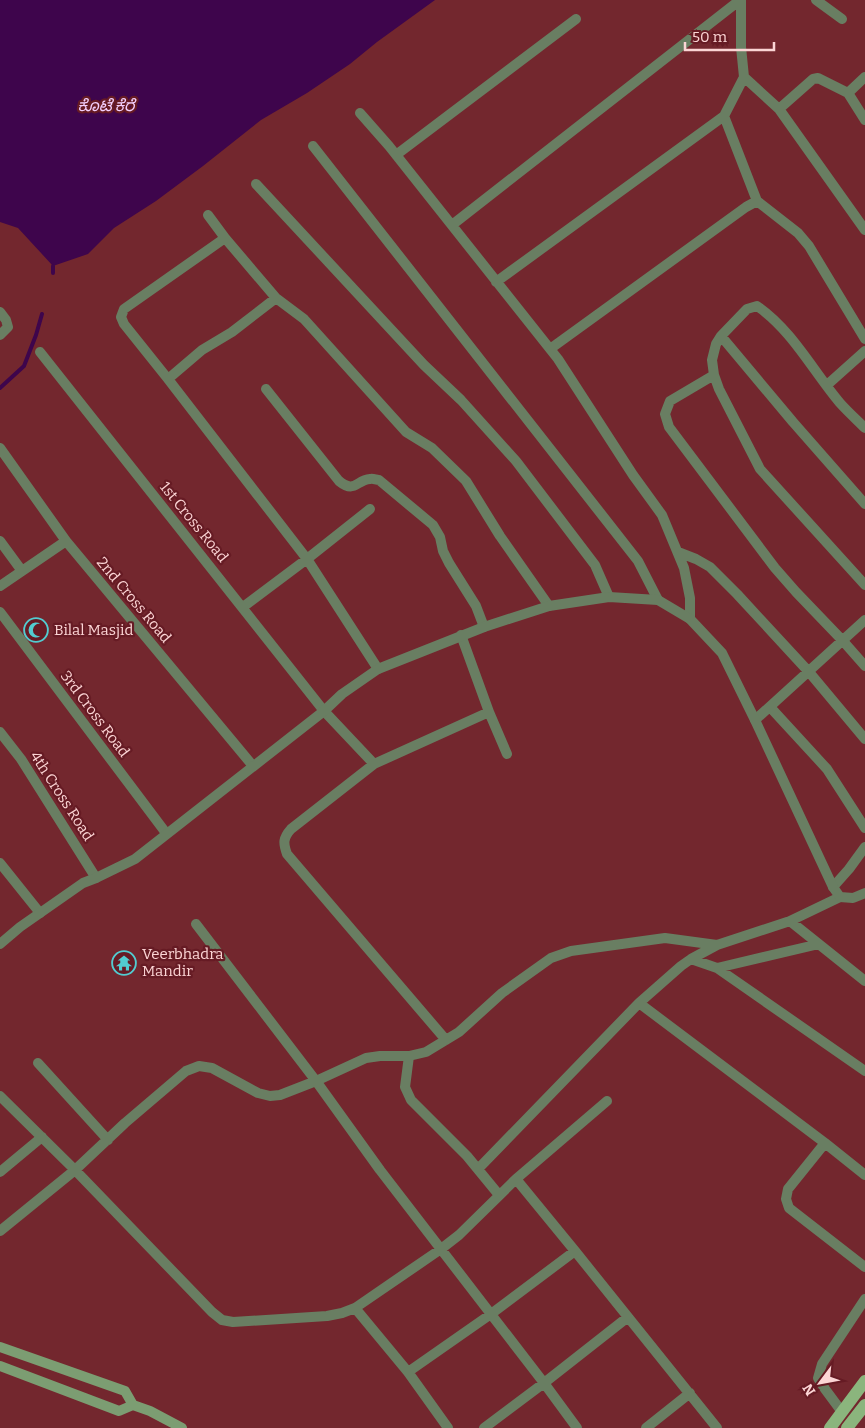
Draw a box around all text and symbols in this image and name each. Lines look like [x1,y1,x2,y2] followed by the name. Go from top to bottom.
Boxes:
[685,20,774,52] scale bar
[692,28,728,46] text: 50 m
[78,96,137,115] water label: ಕೊಟೆ ಕೆರೆ
[156,478,232,566] street label: 1st Cross Road
[93,553,175,647] street label: 2nd Cross Road
[23,617,49,643] mosque icon: Bilal Masjid
[54,621,134,639] place label: Bilal Masjid
[57,667,133,761] street label: 3rd Cross Road
[26,748,98,844] street label: 4th Cross Road
[142,945,224,980] place label: Veerbhadra Mandir
[111,950,137,976] temple icon: Veerbhadra Mandir
[795,1358,845,1408] north arrow
[799,1380,819,1399] text: N

